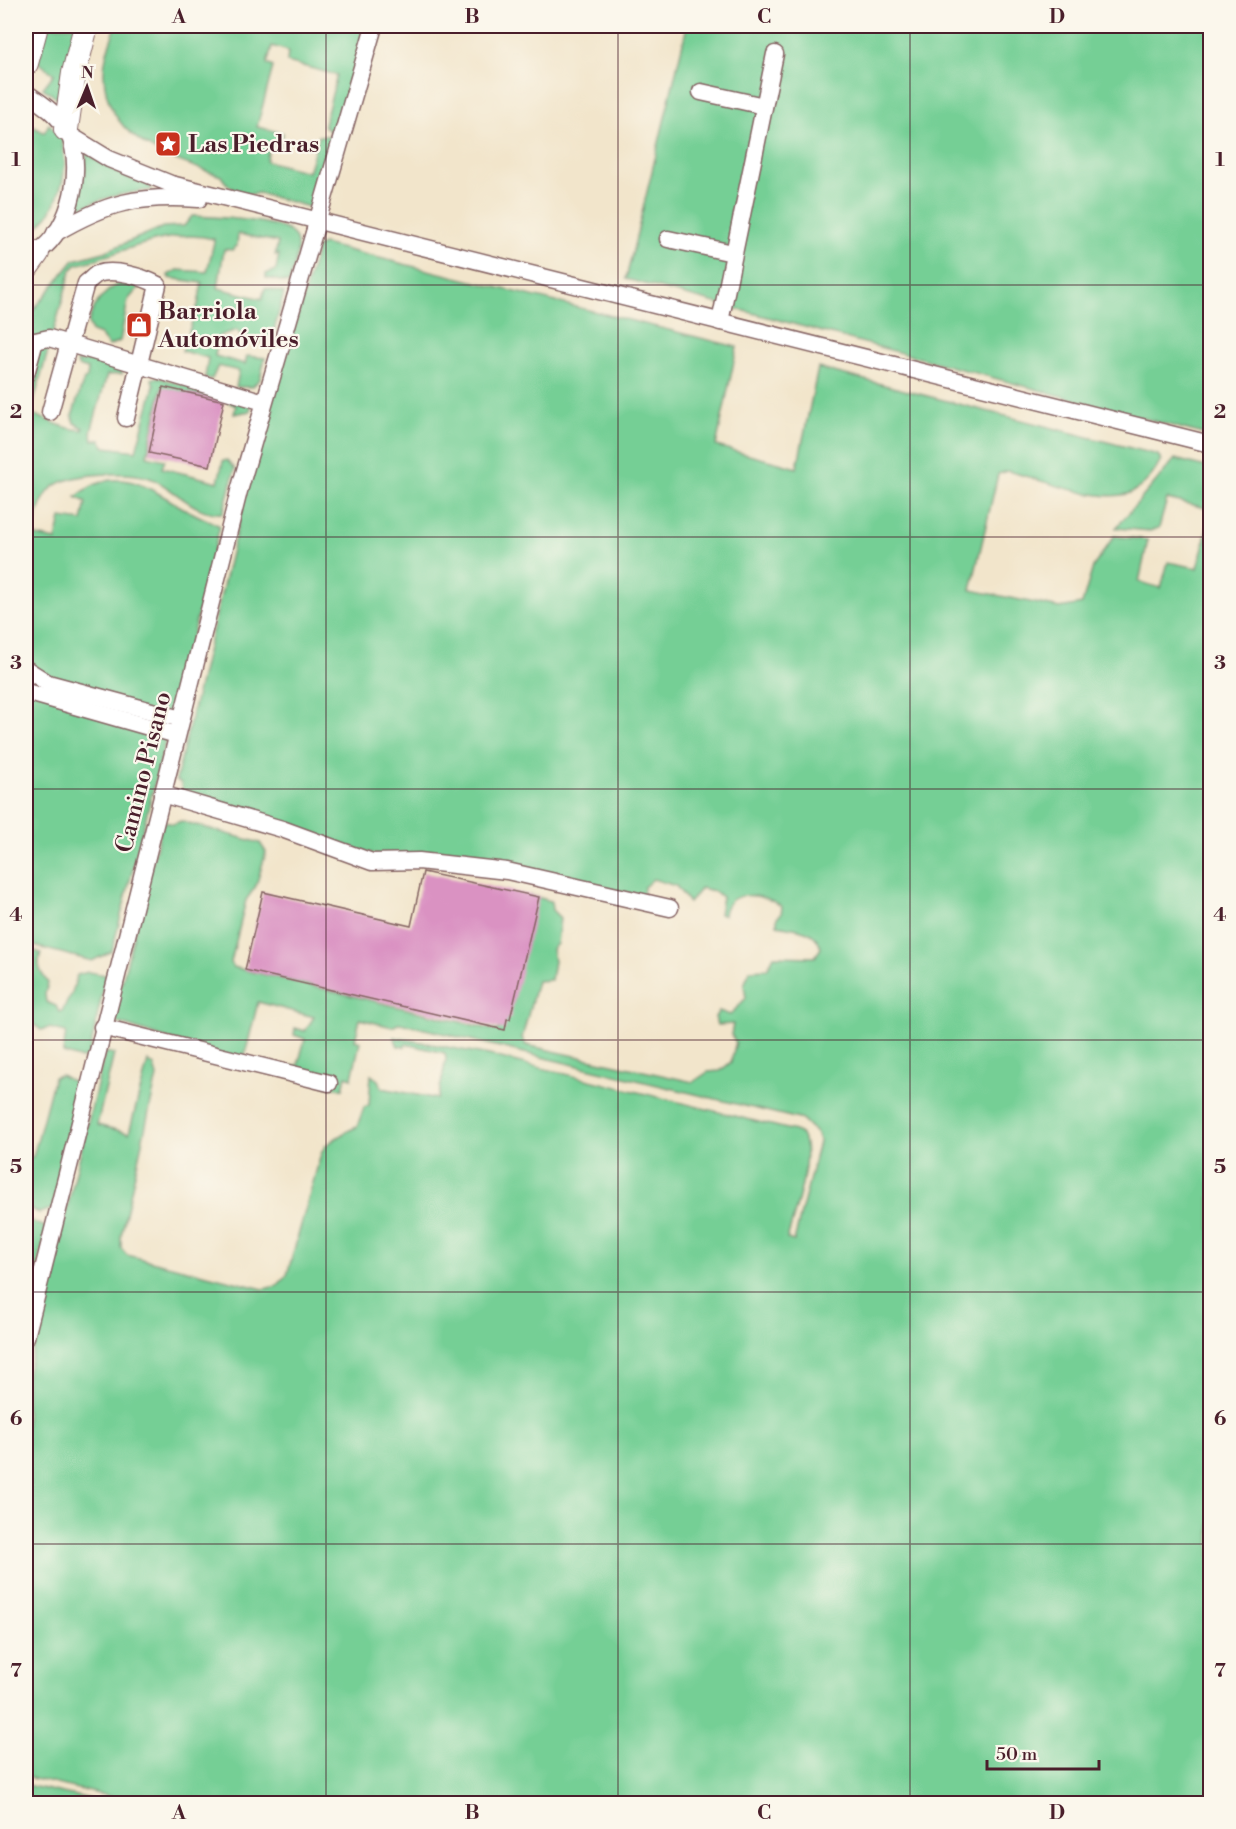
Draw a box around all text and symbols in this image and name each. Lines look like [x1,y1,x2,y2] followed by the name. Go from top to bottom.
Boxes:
[171,5,187,30] text: A
[464,5,480,30] text: B
[757,5,771,30] text: C
[1049,5,1065,30] text: D
[57,57,117,117] north arrow
[81,63,95,83] text: N
[153,129,183,159] place icon: Las Piedras
[188,130,319,160] place label: Las Piedras
[11,148,21,173] text: 1
[1215,148,1225,173] text: 1
[157,297,299,355] place label: Barriola Automóviles
[124,310,154,340] shop icon: Barriola Automóviles
[10,400,22,425] text: 2
[1214,400,1226,425] text: 2
[10,651,22,676] text: 3
[1214,651,1226,676] text: 3
[109,689,178,856] street label: Camino Pisano
[9,903,23,928] text: 4
[1213,903,1227,928] text: 4
[10,1155,22,1180] text: 5
[1214,1155,1226,1180] text: 5
[10,1407,23,1432] text: 6
[1214,1407,1227,1432] text: 6
[10,1659,22,1684] text: 7
[1214,1659,1226,1684] text: 7
[987,1733,1100,1771] scale bar
[996,1743,1038,1766] text: 50 m
[171,1801,187,1826] text: A
[464,1801,480,1826] text: B
[757,1801,771,1826] text: C
[1049,1801,1065,1826] text: D

